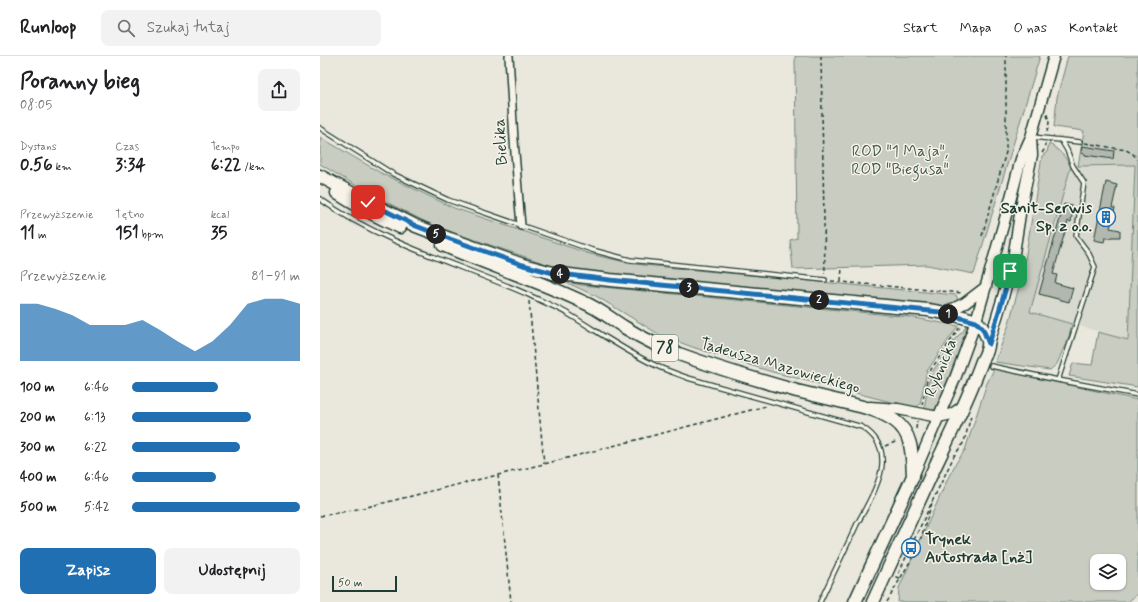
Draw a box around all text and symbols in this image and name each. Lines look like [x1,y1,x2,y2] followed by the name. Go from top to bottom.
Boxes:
[101,10,381,46] search box
[20,15,77,40] text: Runloop
[115,17,137,39] icon: search
[147,18,230,38] text: Szukaj tutaj
[903,19,938,37] text: Start
[960,19,992,37] text: Mapa
[1014,19,1047,37] text: O nas
[1069,19,1118,37] text: Kontakt
[20,68,140,96] text: Poranny bieg
[258,69,300,111] button: share
[20,97,52,114] text: 08:05
[489,118,513,166] street label: Bielika
[20,140,57,154] text: Dystans
[115,140,139,154] text: Czas
[211,140,240,154] text: Tempo
[851,141,949,181] park label: ROD "1 Maja", ROD "Biegusa"
[20,154,53,176] text: 0.56
[115,154,146,176] text: 3:34
[211,154,241,176] text: 6:22
[53,160,72,174] text: km
[241,160,265,174] text: /km
[351,185,385,219] pin
[357,191,379,213] icon: check
[1001,198,1093,237] place label: Sanit-Serwis Sp. z o.o.
[1095,206,1117,228] building icon: Sanit-Serwis Sp. z o.o.
[20,208,93,222] text: Przewyższenie
[115,208,144,222] text: Tętno
[211,208,229,222] text: kcal
[20,222,35,244] text: 11
[115,222,139,244] text: 151
[211,222,227,244] text: 35
[426,224,446,244] pin: 5
[433,227,439,241] text: 5
[35,228,47,242] text: m
[139,228,164,242] text: bpm
[993,254,1027,288] pin
[999,260,1021,282] icon: arrive
[550,264,570,284] pin: 4
[557,267,563,281] text: 4
[20,268,107,285] text: Przewyższenie
[251,268,300,285] text: 81–91 m
[679,278,699,298] pin: 3
[687,281,691,295] text: 3
[809,290,829,310] pin: 2
[816,293,822,307] text: 2
[938,304,958,324] pin: 1
[946,307,950,321] text: 1
[698,333,862,399] street label: Tadeusza Mazowieckiego
[652,335,678,361] road number: 78
[920,336,962,400] street label: Rybnicka
[20,379,55,396] text: 100 m
[84,379,109,396] text: 6:46
[20,409,55,426] text: 200 m
[84,409,105,426] text: 6:13
[20,439,55,456] text: 300 m
[84,439,107,456] text: 6:22
[20,469,57,486] text: 400 m
[84,469,109,486] text: 6:46
[20,499,57,516] text: 500 m
[84,499,110,516] text: 5:42
[925,529,1032,568] place label: Trynek Autostrada [nż]
[900,537,922,559] bus stop icon: Trynek Autostrada [nż]
[20,548,156,594] button: Zapisz
[164,548,300,594] button: Udostępnij
[1090,554,1126,590] map controls
[1090,554,1126,590] button: layers
[332,574,397,593] scale bar
[338,576,363,590] text: 50 m

